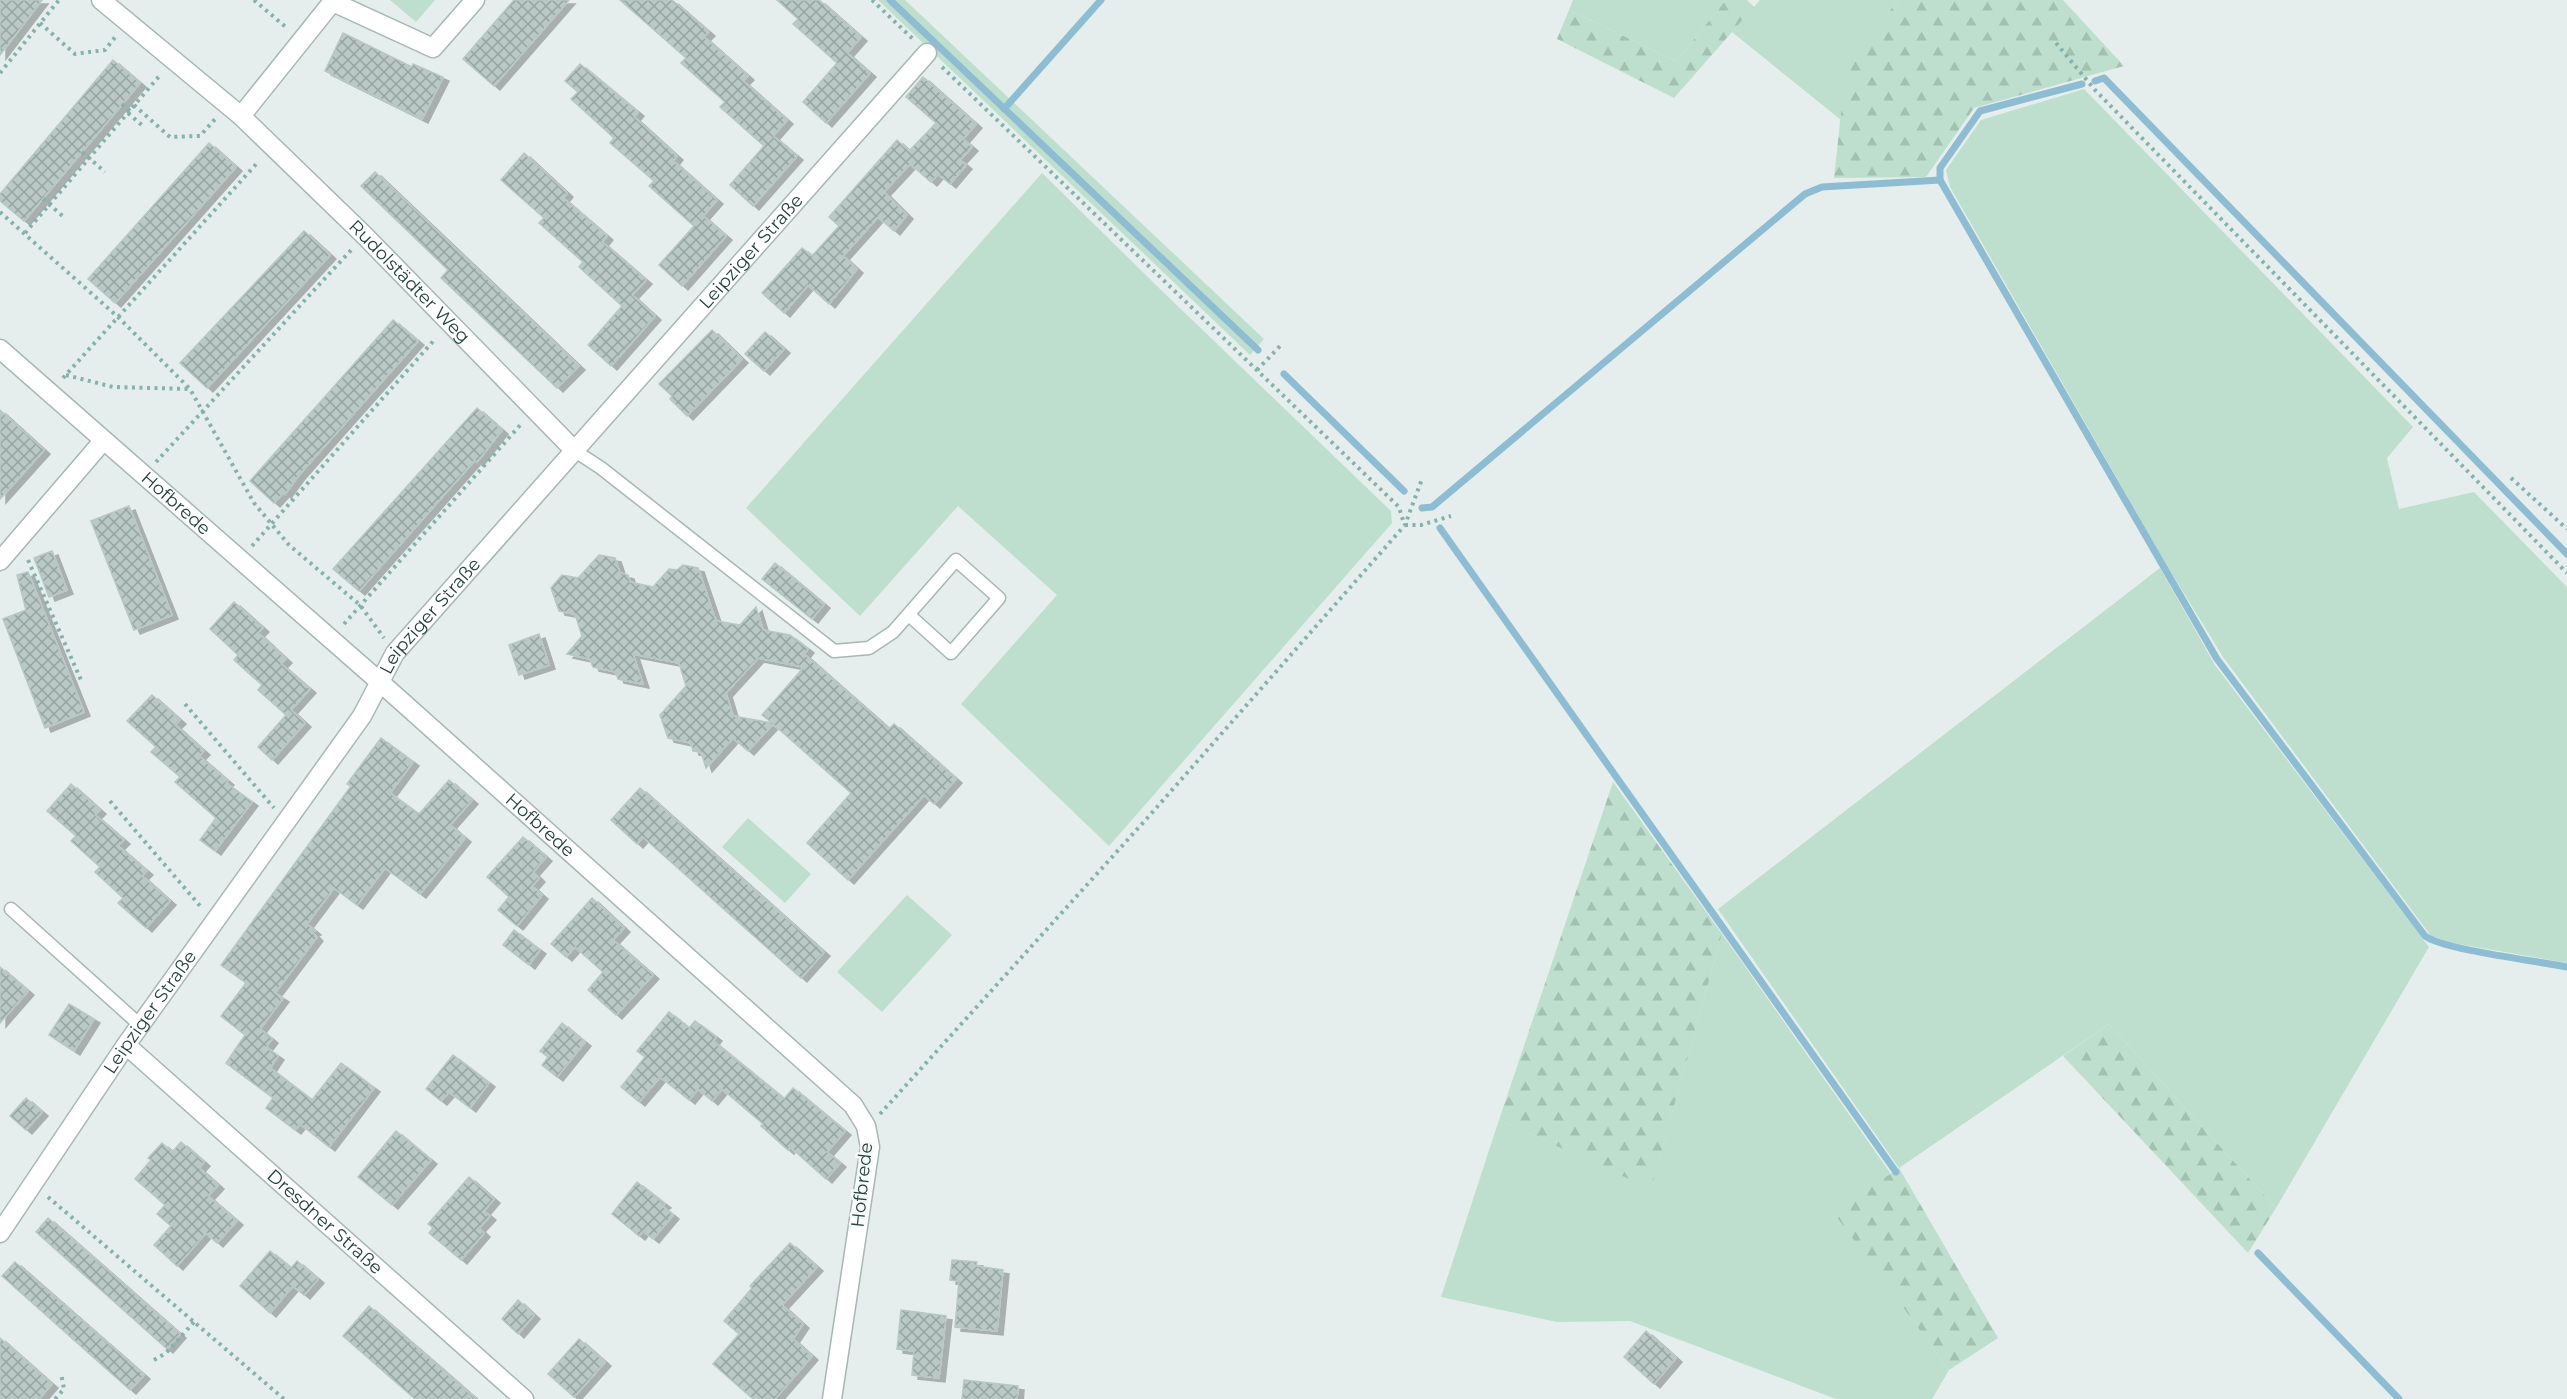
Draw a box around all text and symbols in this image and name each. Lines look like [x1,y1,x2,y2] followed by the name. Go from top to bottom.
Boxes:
[694,189,808,313] street label: Leipziger Straße
[344,215,475,348] street label: Rudolstädter Weg
[137,467,215,540] street label: Hofbrede
[375,553,485,678] street label: Leipziger Straße
[501,789,579,862] street label: Hofbrede
[99,946,201,1078] street label: Leipziger Straße
[847,1141,877,1229] street label: Hofbrede
[262,1165,387,1279] street label: Dresdner Straße

